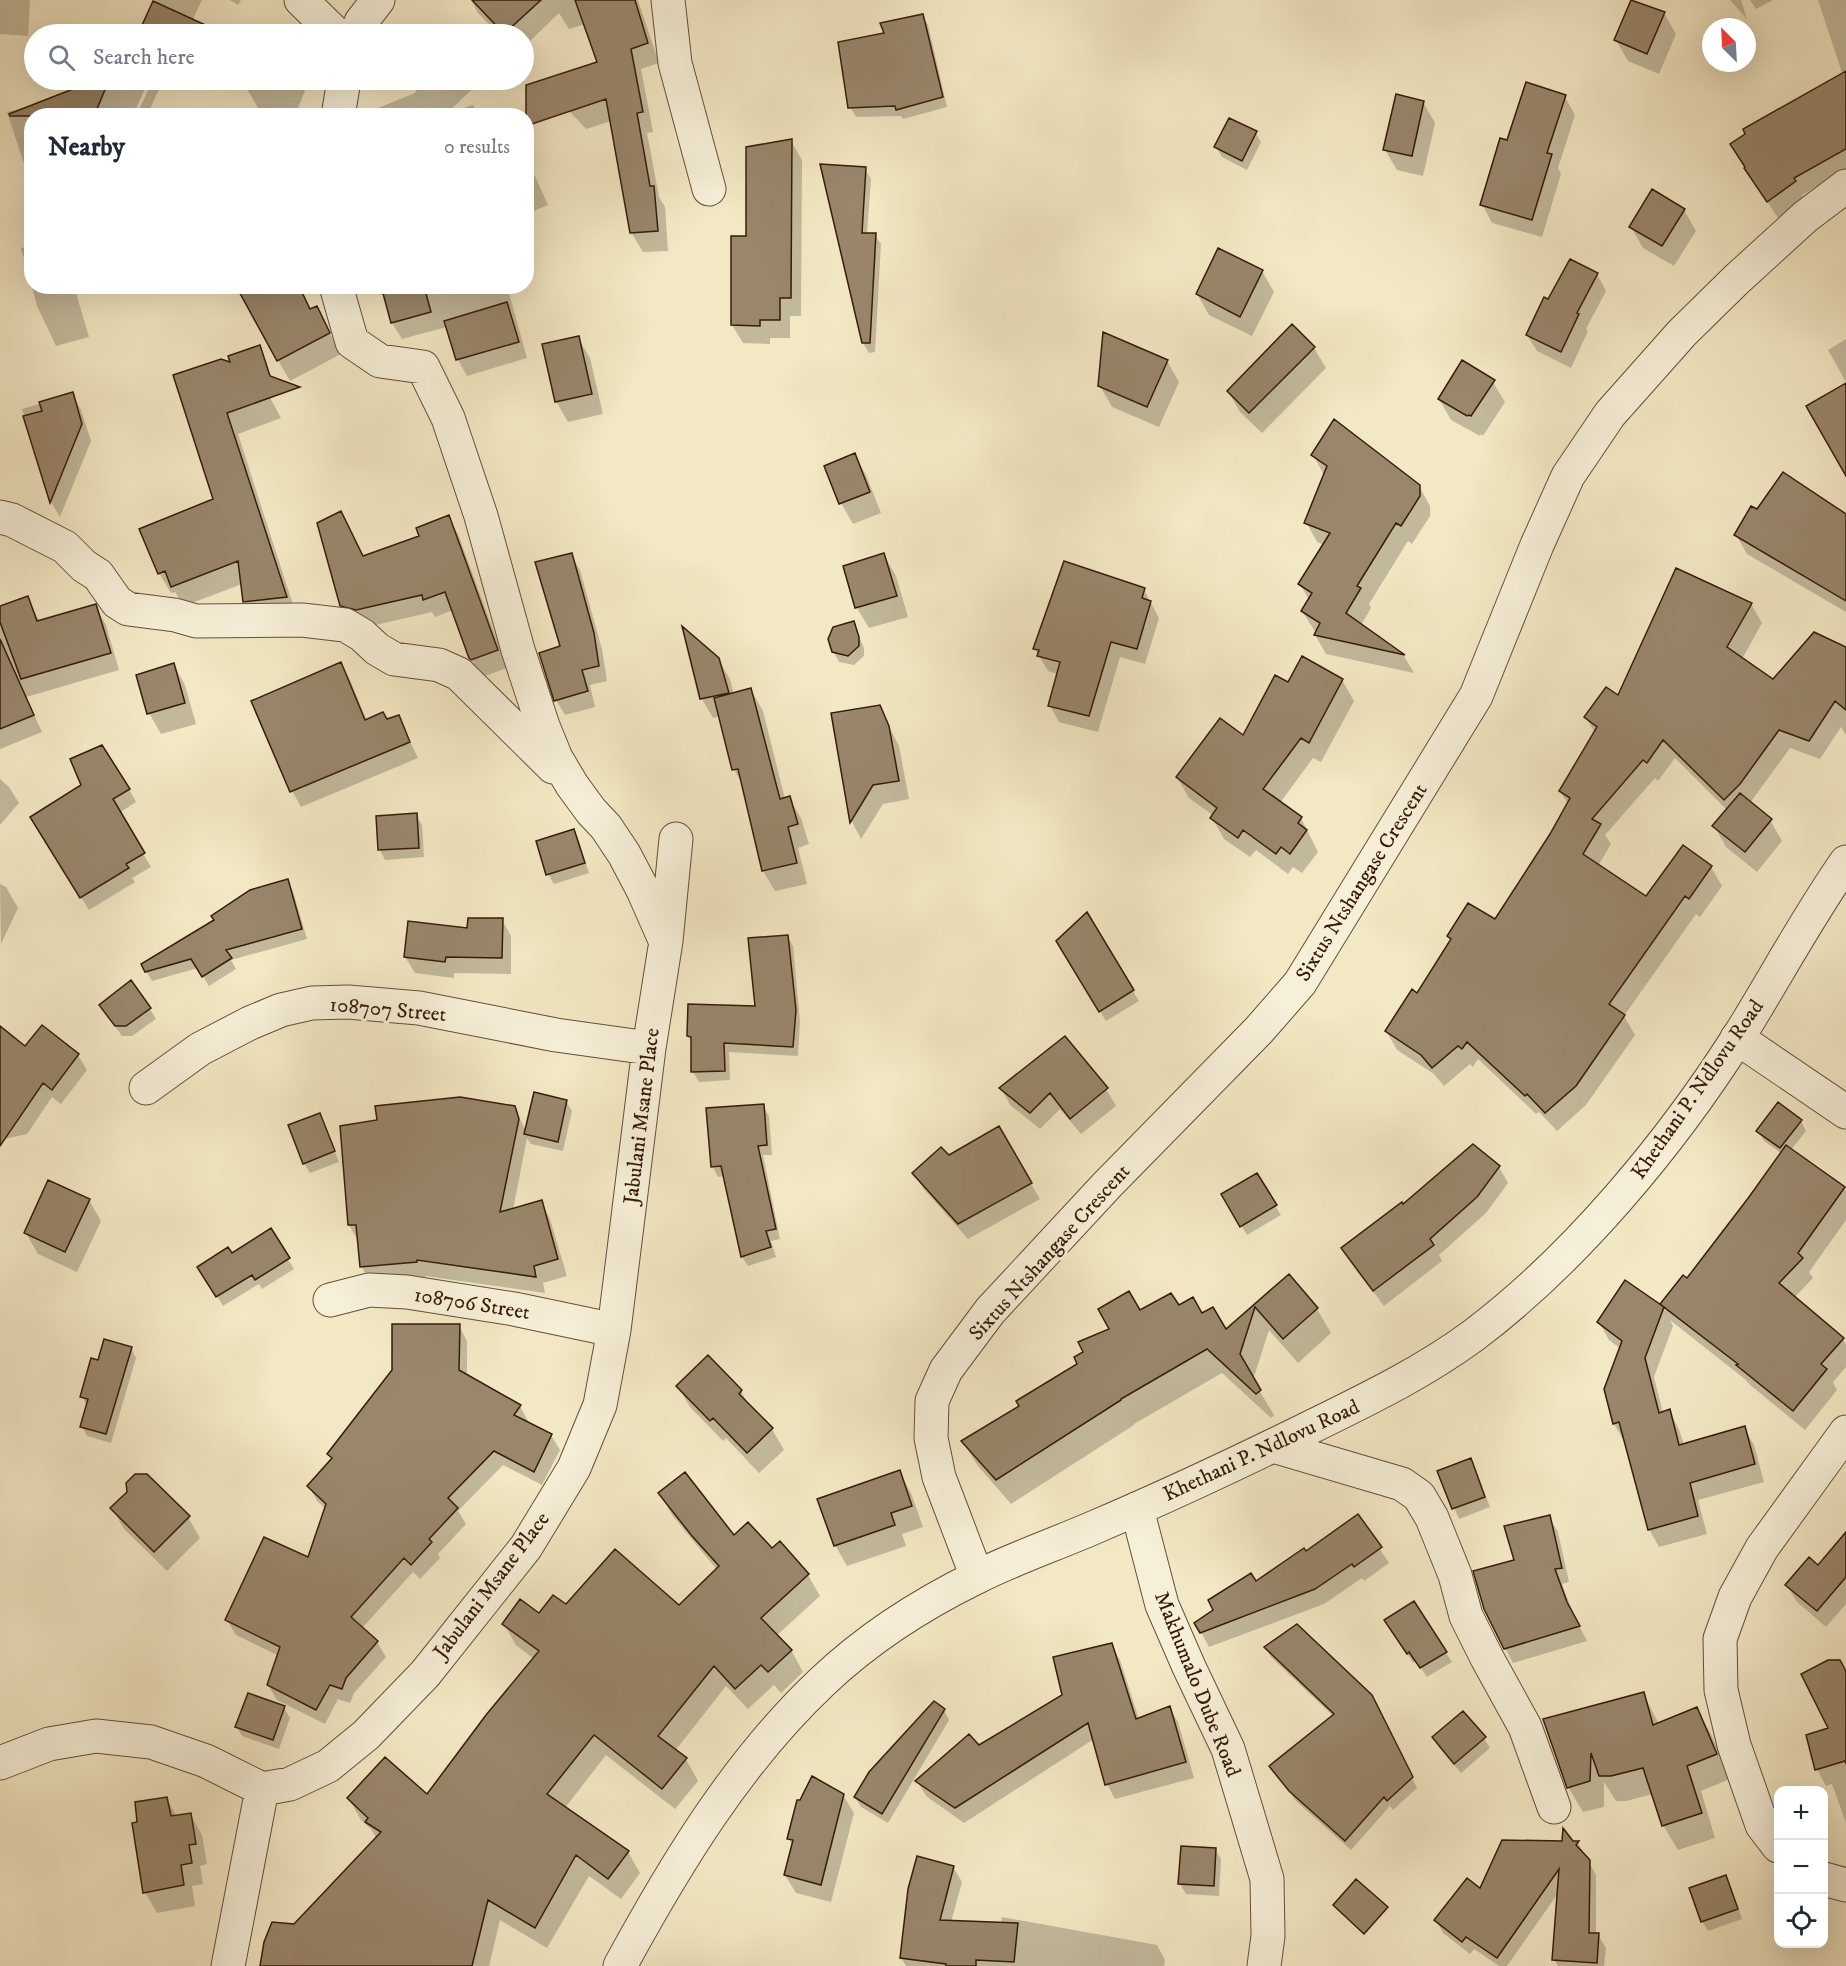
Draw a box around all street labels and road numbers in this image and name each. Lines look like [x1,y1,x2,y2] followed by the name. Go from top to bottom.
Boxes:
[1290,778,1434,986] street label: Sixtus Ntshangase Crescent
[328,992,448,1028] street label: 108707 Street
[1626,994,1770,1185] street label: Khethani P. Ndlovu Road
[618,1026,666,1208] street label: Jabulani Msane Place
[964,1159,1136,1346] street label: Sixtus Ntshangase Crescent
[412,1282,532,1326] street label: 108706 Street
[1159,1394,1364,1508] street label: Khethani P. Ndlovu Road
[427,1507,556,1666] street label: Jabulani Msane Place
[1148,1588,1246,1781] street label: Makhumalo Dube Road

